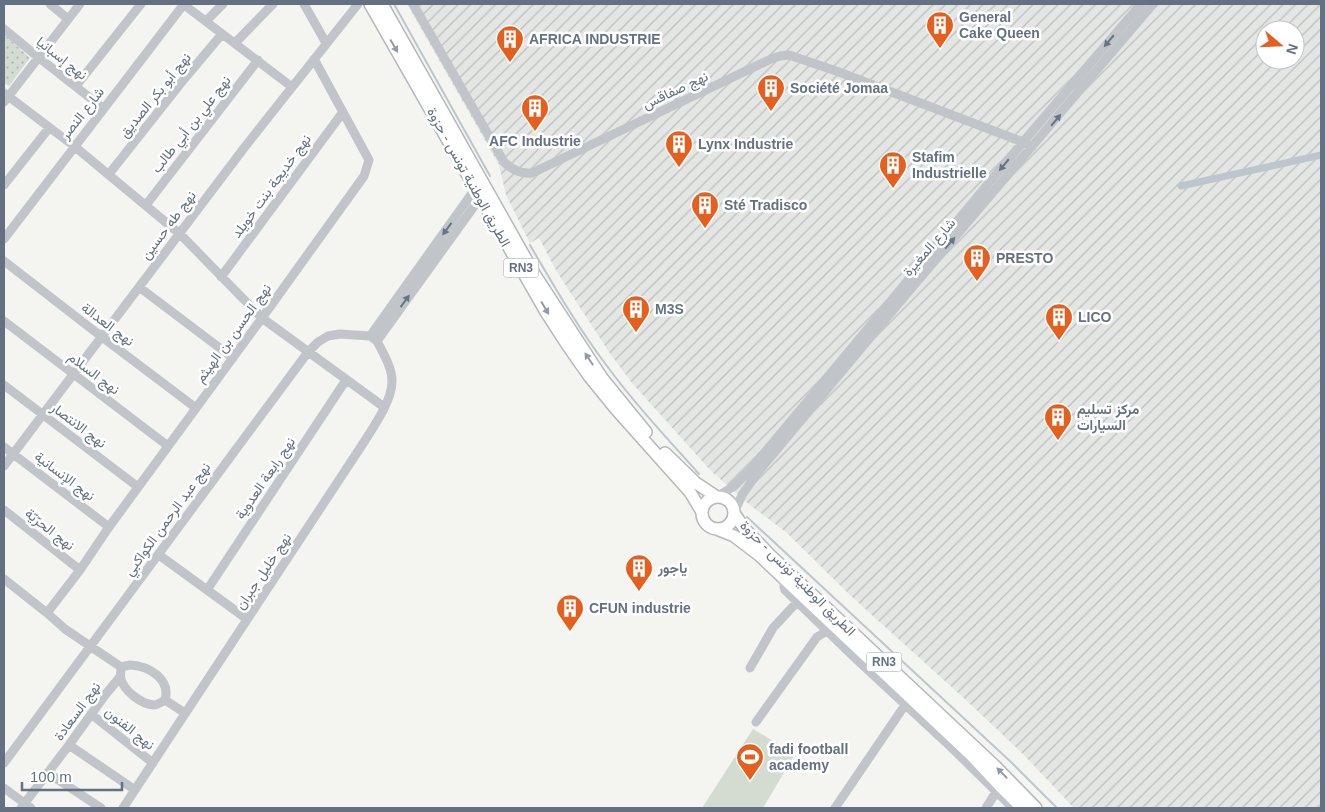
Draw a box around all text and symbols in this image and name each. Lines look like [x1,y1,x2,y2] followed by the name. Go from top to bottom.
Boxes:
[959,9,1040,41] place label: General Cake Queen
[925,10,955,49] building icon: General Cake Queen
[1255,20,1305,70] north arrow
[495,24,525,63] building icon: AFRICA INDUSTRIE
[529,31,661,47] place label: AFRICA INDUSTRIE
[32,33,91,85] street label: نهج إسبانيا
[1104,34,1115,47] one-way arrow
[390,39,399,53] one-way arrow
[1283,42,1302,57] text: N
[116,49,196,143] street label: نهج أبو بكر الصديق
[640,68,712,115] street label: نهج صفاقس
[148,72,237,178] street label: نهج علي بن أبي طالب
[756,73,786,112] building icon: Société Jomaa
[790,80,888,96] place label: Société Jomaa
[56,84,110,145] street label: شارع النصر
[520,93,550,132] building icon: AFC Industrie
[423,105,514,250] street label: الطريق الوطنية تونس - حزوة
[1050,113,1061,126] one-way arrow
[664,129,694,168] building icon: Lynx Industrie
[228,131,316,243] street label: نهج خديجة بنت خويلد
[489,133,581,149] place label: AFC Industrie
[698,136,793,152] place label: Lynx Industrie
[912,149,987,181] place label: Stafim Industrielle
[878,150,908,189] building icon: Stafim Industrielle
[999,158,1010,171] one-way arrow
[137,188,201,264] street label: نهج طه حسين
[690,190,720,229] building icon: Sté Tradisco
[724,197,807,213] place label: Sté Tradisco
[899,215,961,281] street label: شارع المغيرة
[442,222,452,235] one-way arrow
[944,238,956,250] one-way arrow
[962,243,992,282] building icon: PRESTO
[996,250,1053,266] place label: PRESTO
[504,258,538,278] road number: RN3
[192,280,277,387] street label: نهج الحسن بن الهيثم
[400,294,410,308] one-way arrow
[621,294,651,333] building icon: M3S
[77,299,137,351] street label: نهج العدالة
[655,301,684,317] place label: M3S
[540,302,549,315] one-way arrow
[1044,302,1074,341] building icon: LICO
[1078,309,1112,325] place label: LICO
[63,348,123,400] street label: نهج السلام
[585,352,594,366] one-way arrow
[46,398,110,453] street label: نهج الانتصار
[1077,401,1140,434] place label: مركز تسليم السيارات
[1043,402,1073,441] building icon: مركز تسليم السيارات
[232,434,301,524] street label: نهج رابعة العدوية
[30,448,98,506] street label: نهج الإنسانية
[120,459,217,581] street label: نهج عبد الرحمن الكواكبي
[20,505,78,556] street label: نهج الحرّيّة
[736,517,859,640] street label: الطريق الوطنية تونس - حزوة
[232,530,297,614] street label: نهج خليل جبران
[624,553,654,592] building icon: ياجور
[657,560,687,577] place label: ياجور
[555,593,585,632] building icon: CFUN industrie
[589,600,691,616] place label: CFUN industrie
[866,652,902,672] road number: RN3
[50,679,106,745] street label: نهج السعادة
[100,703,158,755] street label: نهج الفنون
[769,741,848,773] place label: fadi football academy
[735,742,765,781] sports icon: fadi football academy
[22,760,122,792] scale bar
[30,768,72,785] text: 100 m
[996,768,1008,780] one-way arrow

